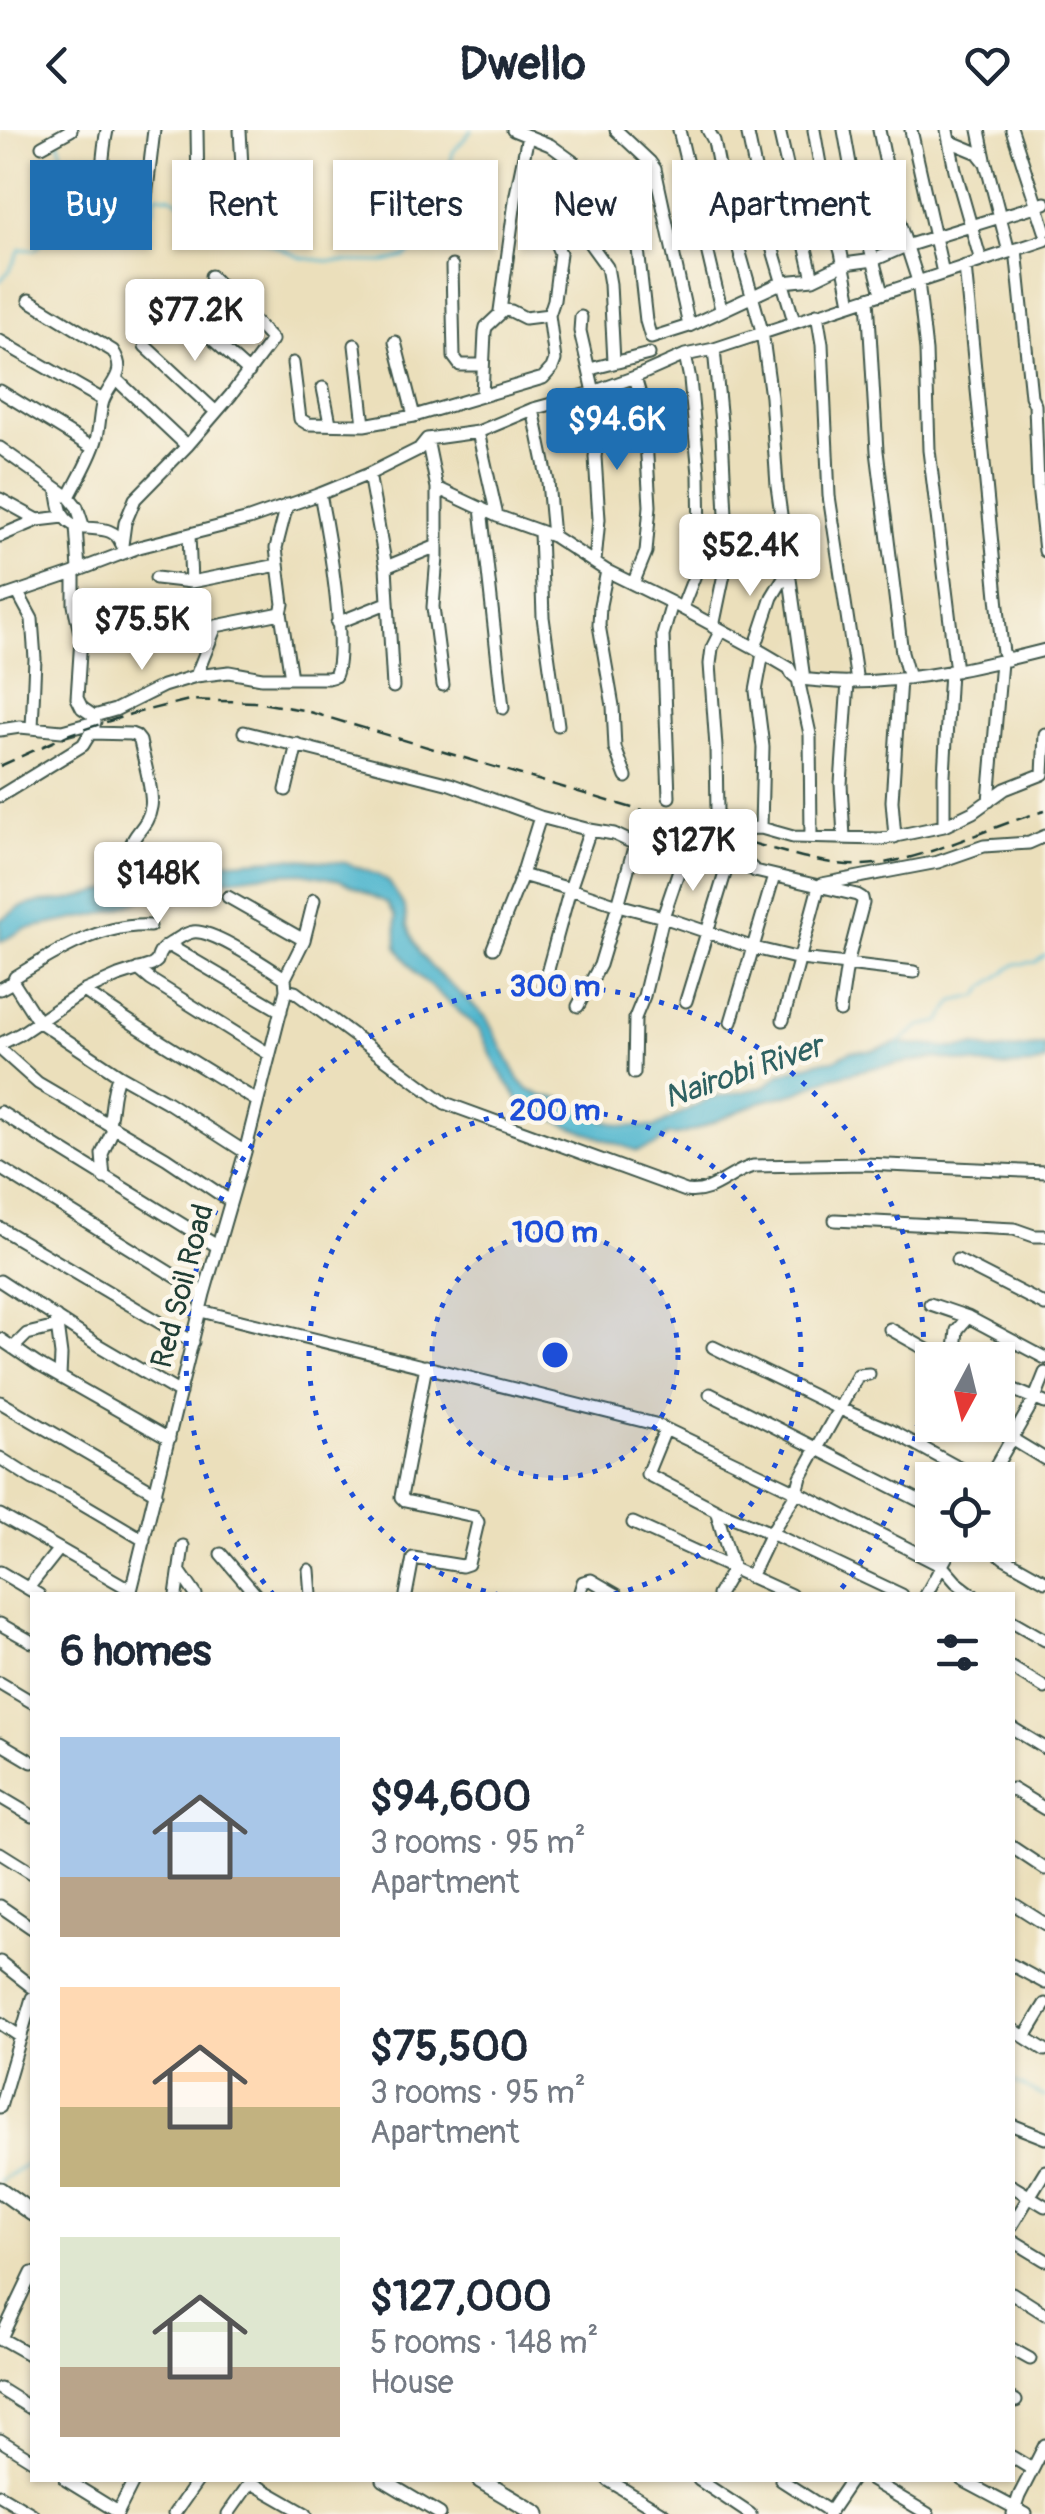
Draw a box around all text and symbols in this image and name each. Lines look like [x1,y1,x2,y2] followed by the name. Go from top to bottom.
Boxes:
[459,37,586,93] text: Dwello
[30,38,85,93] icon: back
[960,38,1015,93] icon: heart
[30,160,152,250] chip: Buy
[172,160,313,250] chip: Rent
[333,160,498,250] chip: Filters
[518,160,652,250] chip: New
[672,160,906,250] chip: Apartment
[114,279,276,364] pin: $77.2K
[147,291,243,331] text: $77.2K
[536,388,698,473] pin: $94.6K
[568,400,666,440] text: $94.6K
[669,514,831,599] pin: $52.4K
[701,526,799,566] text: $52.4K
[61,588,223,673] pin: $75.5K
[94,600,190,640] text: $75.5K
[623,809,763,894] pin: $127K
[651,821,735,861] text: $127K
[88,842,228,927] pin: $148K
[116,854,200,894] text: $148K
[510,968,600,1005] text: 300 m
[659,1025,831,1118] water label: Nairobi River
[510,1092,600,1129] text: 200 m
[143,1200,222,1372] street label: Red Soil Road
[512,1214,598,1251] text: 100 m
[537,1337,573,1373] centre of rings
[915,1342,1015,1442] north arrow
[915,1342,1015,1562] map controls
[915,1462,1015,1562] button: locate
[930,1625,985,1680] icon: filters
[60,1626,211,1678] text: 6 homes
[370,1771,531,1823] text: $94,600
[140,1777,260,1897] icon: home
[370,1823,586,1863] text: 3 rooms · 95 m²
[370,1863,519,1903] text: Apartment
[370,2021,529,2073] text: $75,500
[140,2027,260,2147] icon: home
[370,2073,586,2113] text: 3 rooms · 95 m²
[370,2113,519,2153] text: Apartment
[370,2271,552,2323] text: $127,000
[140,2277,260,2397] icon: home
[370,2323,598,2363] text: 5 rooms · 148 m²
[370,2363,454,2403] text: House

